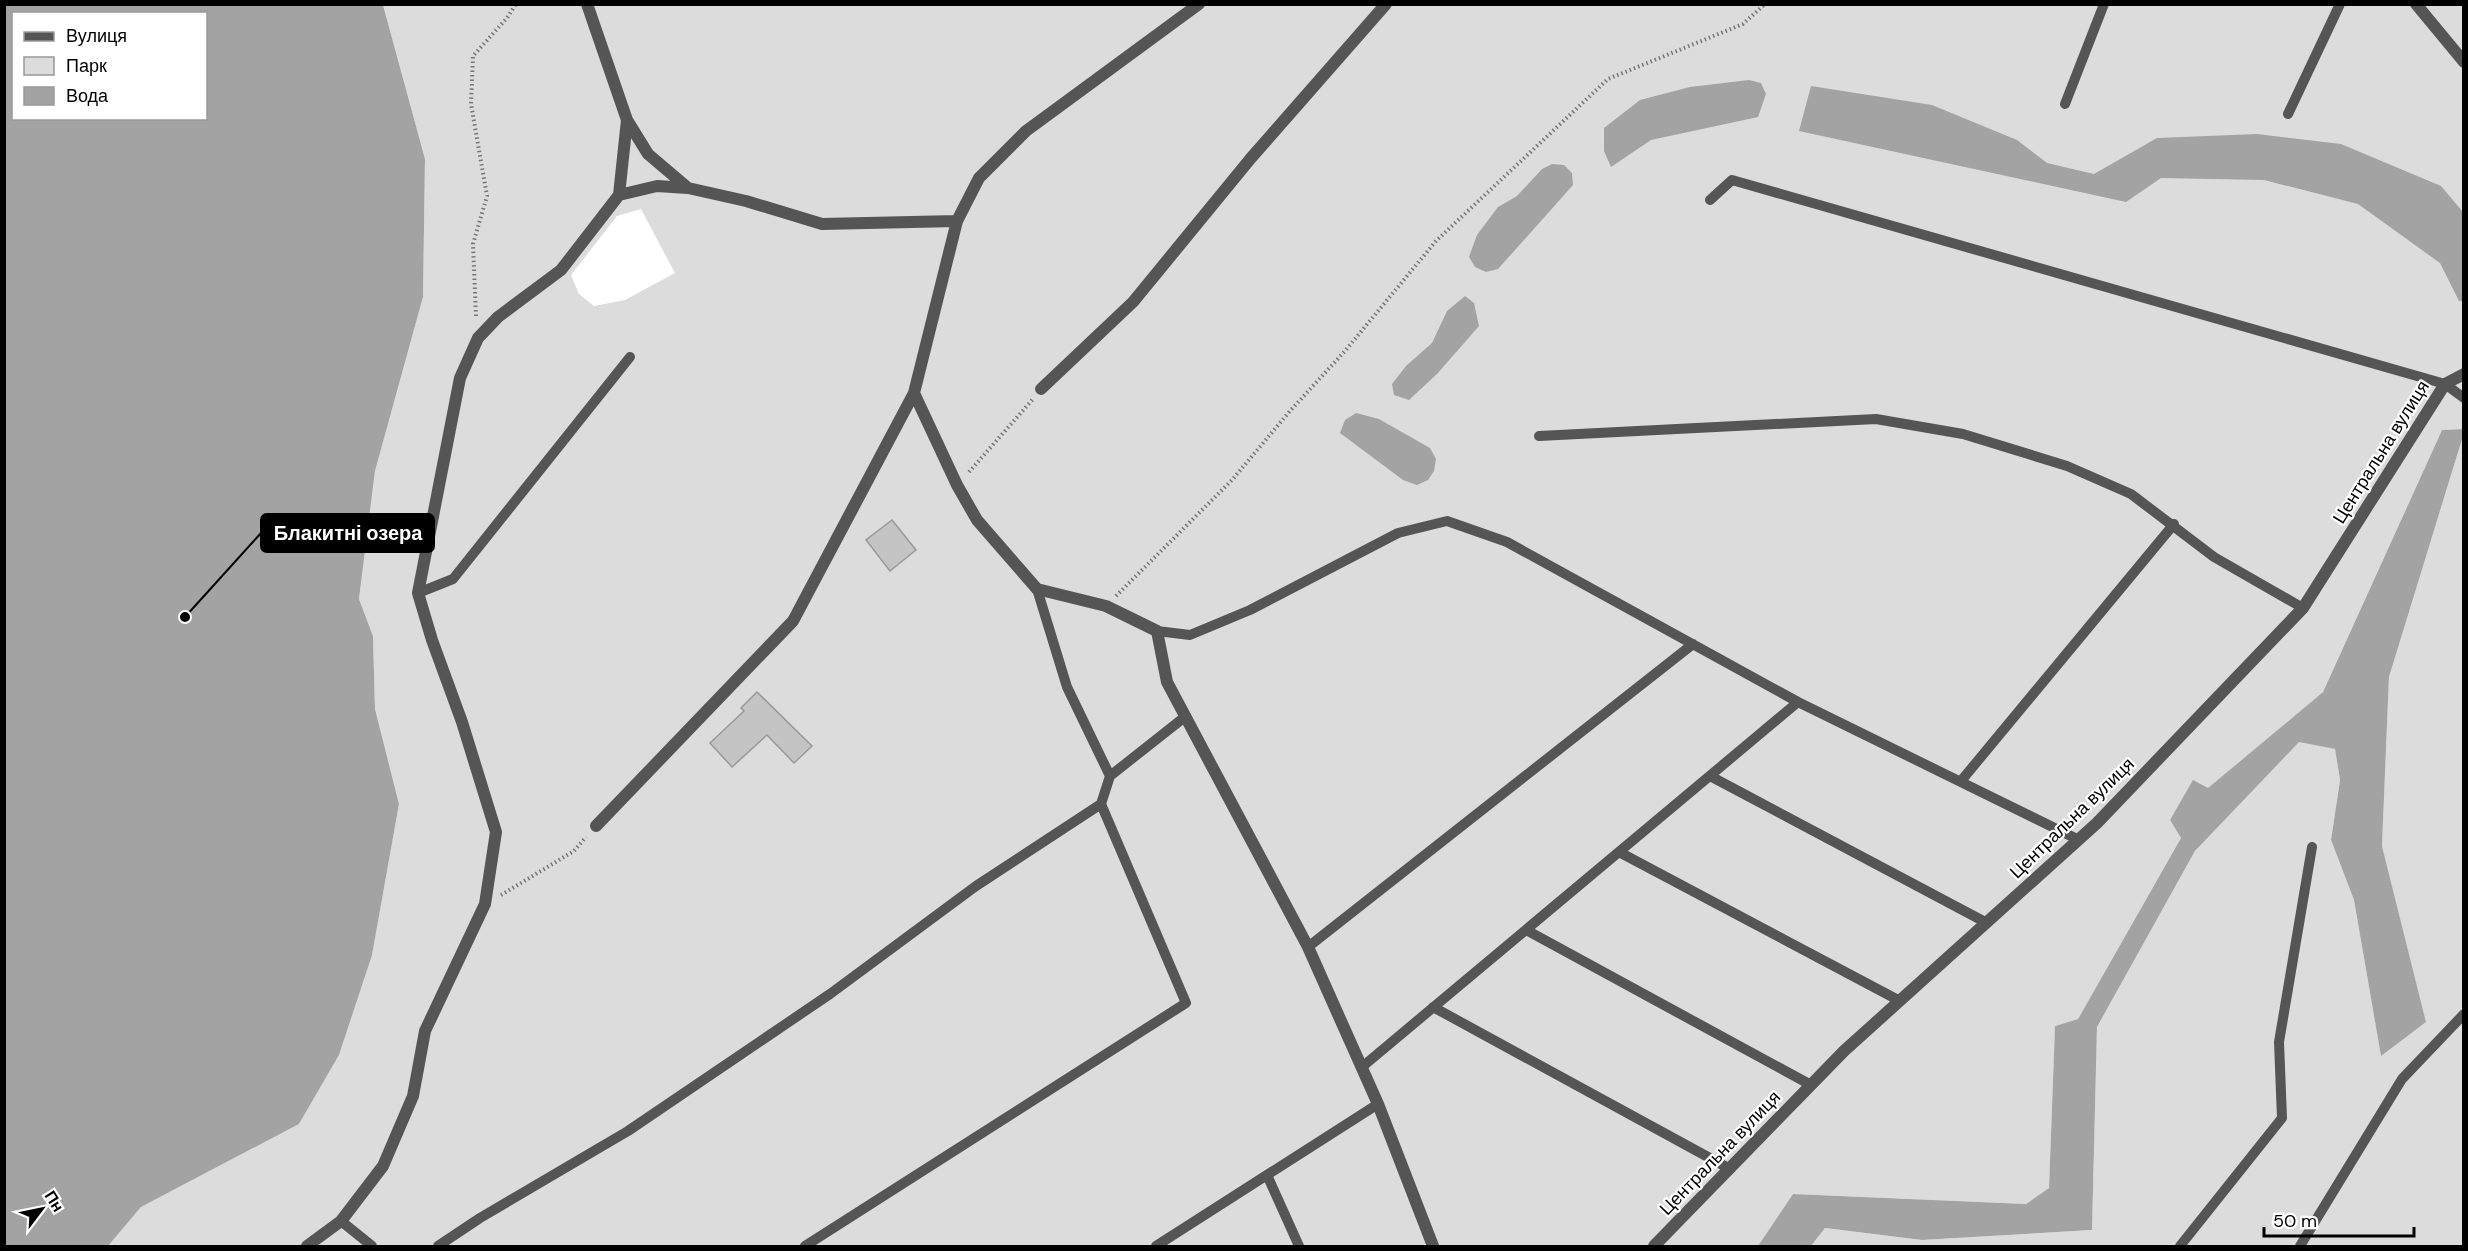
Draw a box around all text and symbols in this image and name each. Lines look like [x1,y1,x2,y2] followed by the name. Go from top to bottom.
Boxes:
[12,12,207,120] legend
[66,24,127,48] text: Вулиця
[66,54,107,78] text: Парк
[66,84,109,108] text: Вода
[2327,376,2435,528] street label: Центральна вулиця
[261,514,434,552] callout: Блакитні озера
[274,520,423,546] text: Блакитні озера
[2004,752,2140,884] street label: Центральна вулиця
[1654,1085,1786,1221] street label: Центральна вулиця
[12,1179,72,1239] north arrow
[40,1187,69,1216] text: Пн
[2264,1200,2414,1238] scale bar
[2273,1209,2317,1233] text: 50 m

